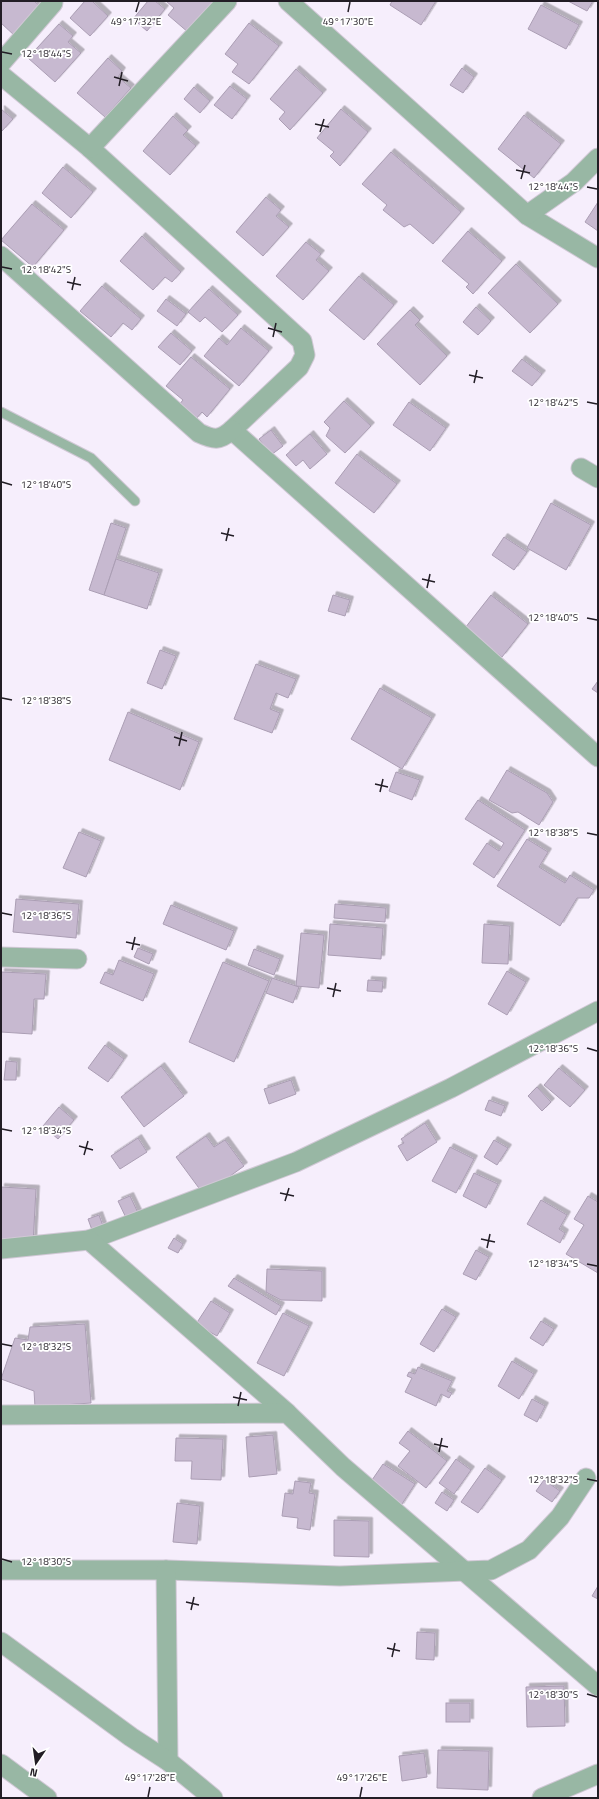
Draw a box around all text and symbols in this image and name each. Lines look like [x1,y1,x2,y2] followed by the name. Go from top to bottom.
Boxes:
[111,14,162,29] text: 49°17'32"E
[323,14,374,29] text: 49°17'30"E
[21,46,71,61] text: 12°18'44"S
[528,179,578,194] text: 12°18'44"S
[21,262,71,277] text: 12°18'42"S
[528,395,578,410] text: 12°18'42"S
[21,477,71,492] text: 12°18'40"S
[528,610,578,625] text: 12°18'40"S
[21,693,71,708] text: 12°18'38"S
[528,825,578,840] text: 12°18'38"S
[21,908,71,923] text: 12°18'36"S
[528,1041,578,1056] text: 12°18'36"S
[21,1123,71,1138] text: 12°18'34"S
[528,1256,578,1271] text: 12°18'34"S
[21,1339,71,1354] text: 12°18'32"S
[528,1472,578,1487] text: 12°18'32"S
[21,1554,71,1569] text: 12°18'30"S
[528,1687,578,1702] text: 12°18'30"S
[16,1743,56,1783] north arrow
[28,1764,39,1781] text: N
[125,1770,176,1785] text: 49°17'28"E
[337,1770,388,1785] text: 49°17'26"E

